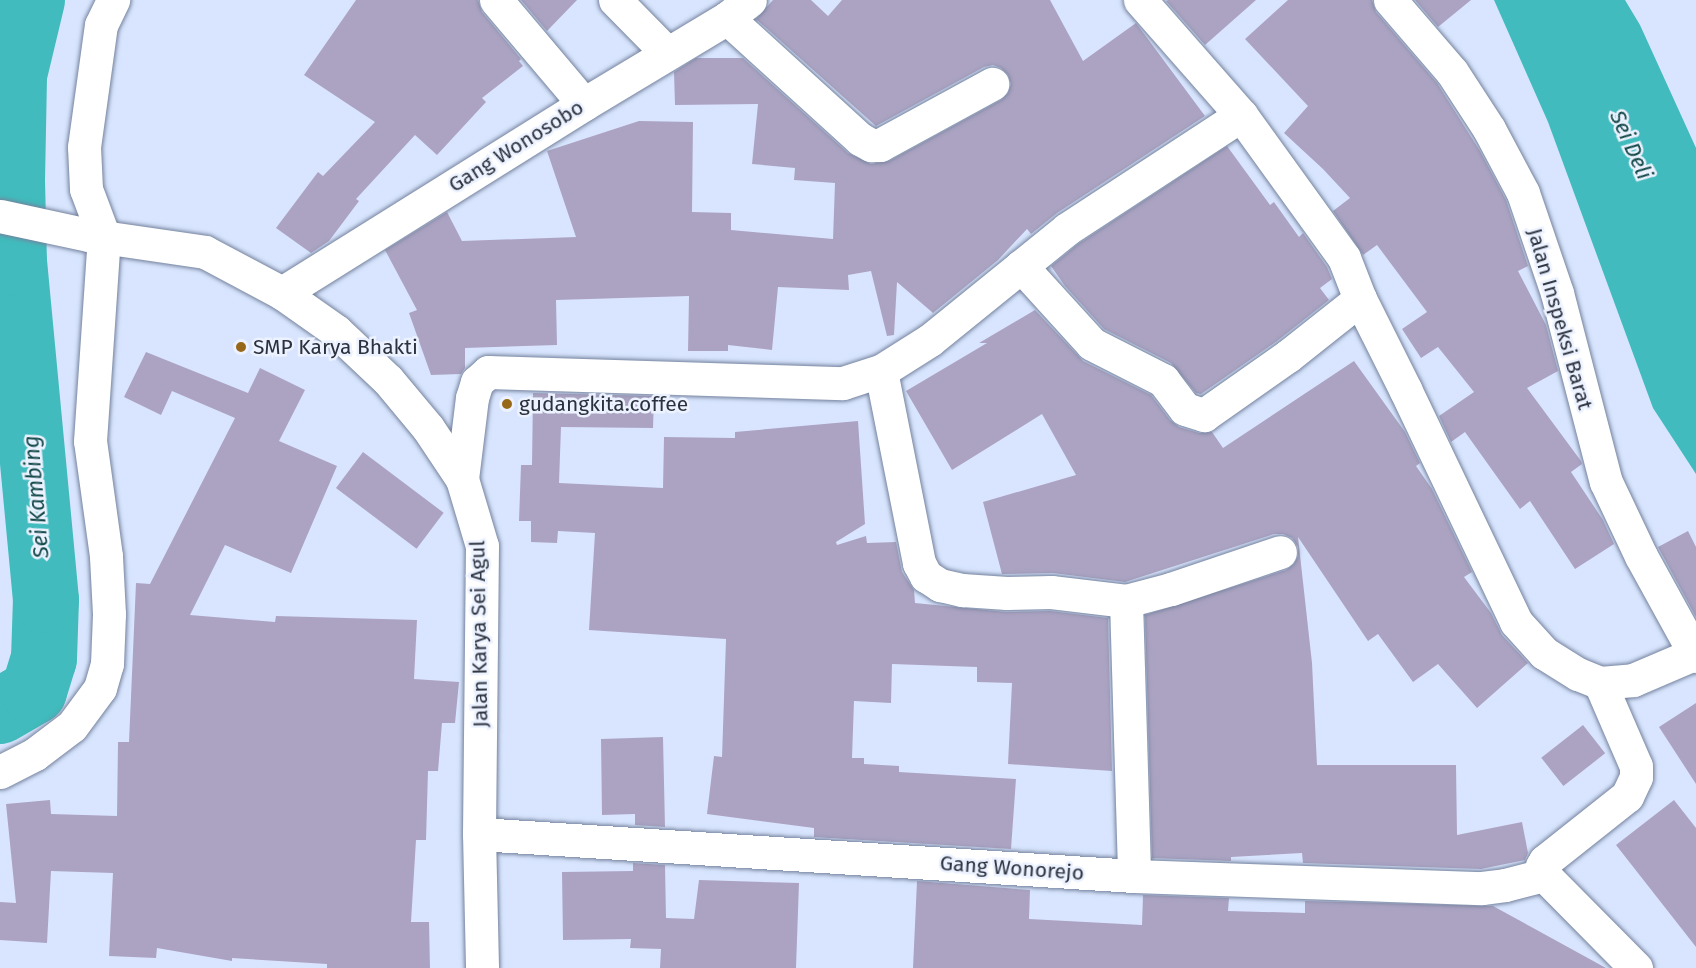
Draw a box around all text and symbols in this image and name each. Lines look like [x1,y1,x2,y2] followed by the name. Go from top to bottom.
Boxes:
[444,94,588,198] street label: Gang Wonosobo
[1604,106,1658,184] water label: Sei Deli
[1522,225,1598,413] street label: Jalan Inspeksi Barat
[253,334,418,360] place label: SMP Karya Bhakti
[234,340,248,354] marker: SMP Karya Bhakti
[519,391,688,417] place label: gudangkita.coffee
[500,397,514,411] marker: gudangkita.coffee
[17,435,55,559] water label: Sei Kambing
[465,540,493,728] street label: Jalan Karya Sei Agul
[939,850,1085,886] street label: Gang Wonorejo

